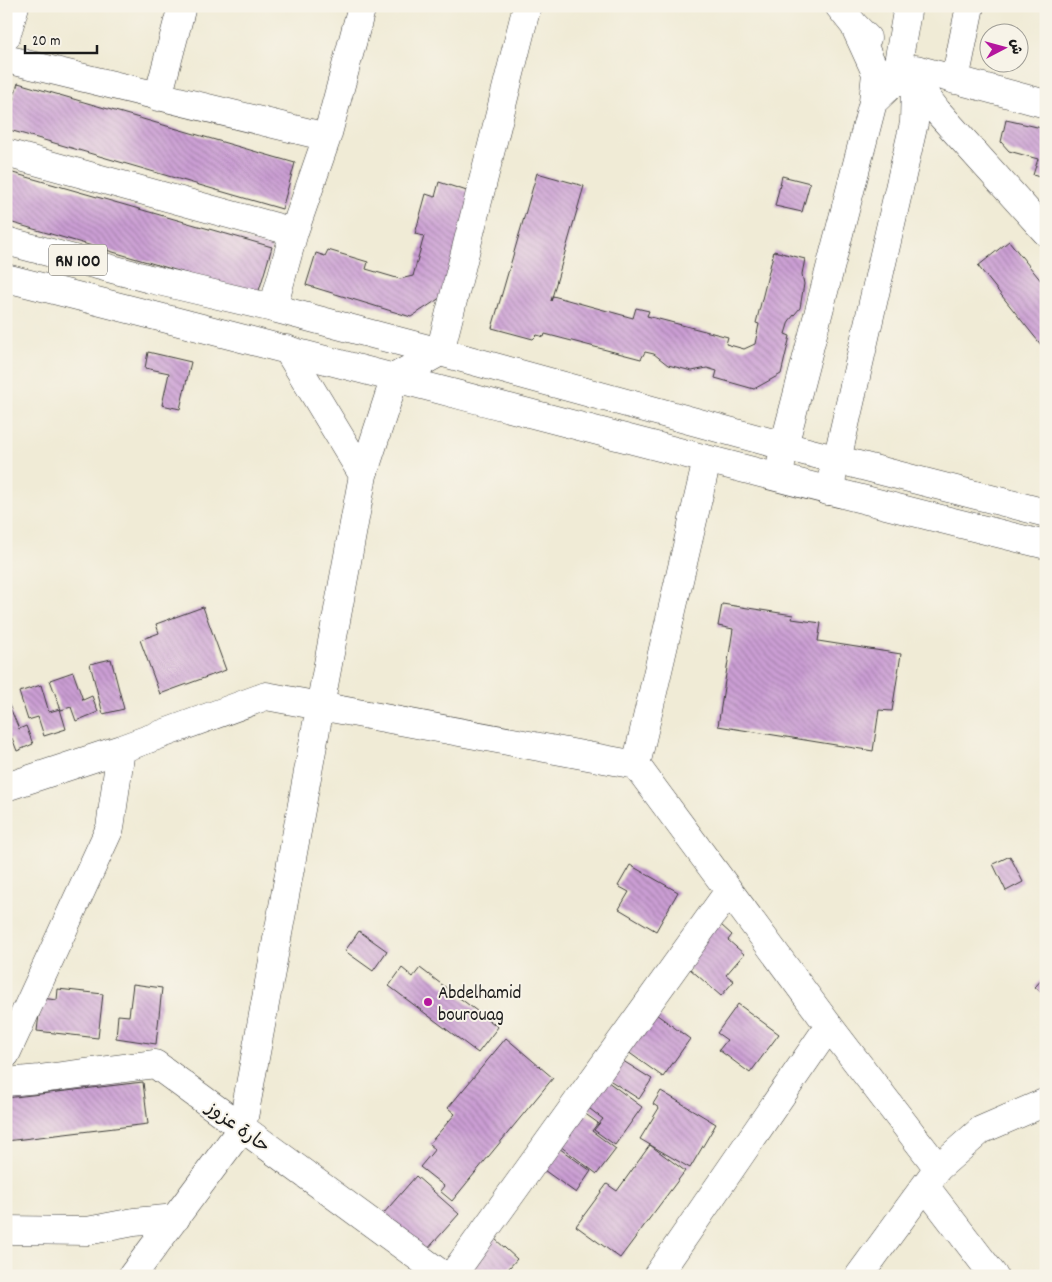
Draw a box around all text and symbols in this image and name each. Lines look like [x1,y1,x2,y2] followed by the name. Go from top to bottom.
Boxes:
[25,22,98,54] scale bar
[980,22,1030,72] north arrow
[32,31,60,53] text: 20 m
[1004,38,1026,56] text: ش
[49,244,107,276] road number: RN 100
[438,981,521,1030] place label: Abdelhamid bourouag
[422,996,434,1008] marker: Abdelhamid bourouag
[198,1095,275,1161] street label: حارة عزوز

